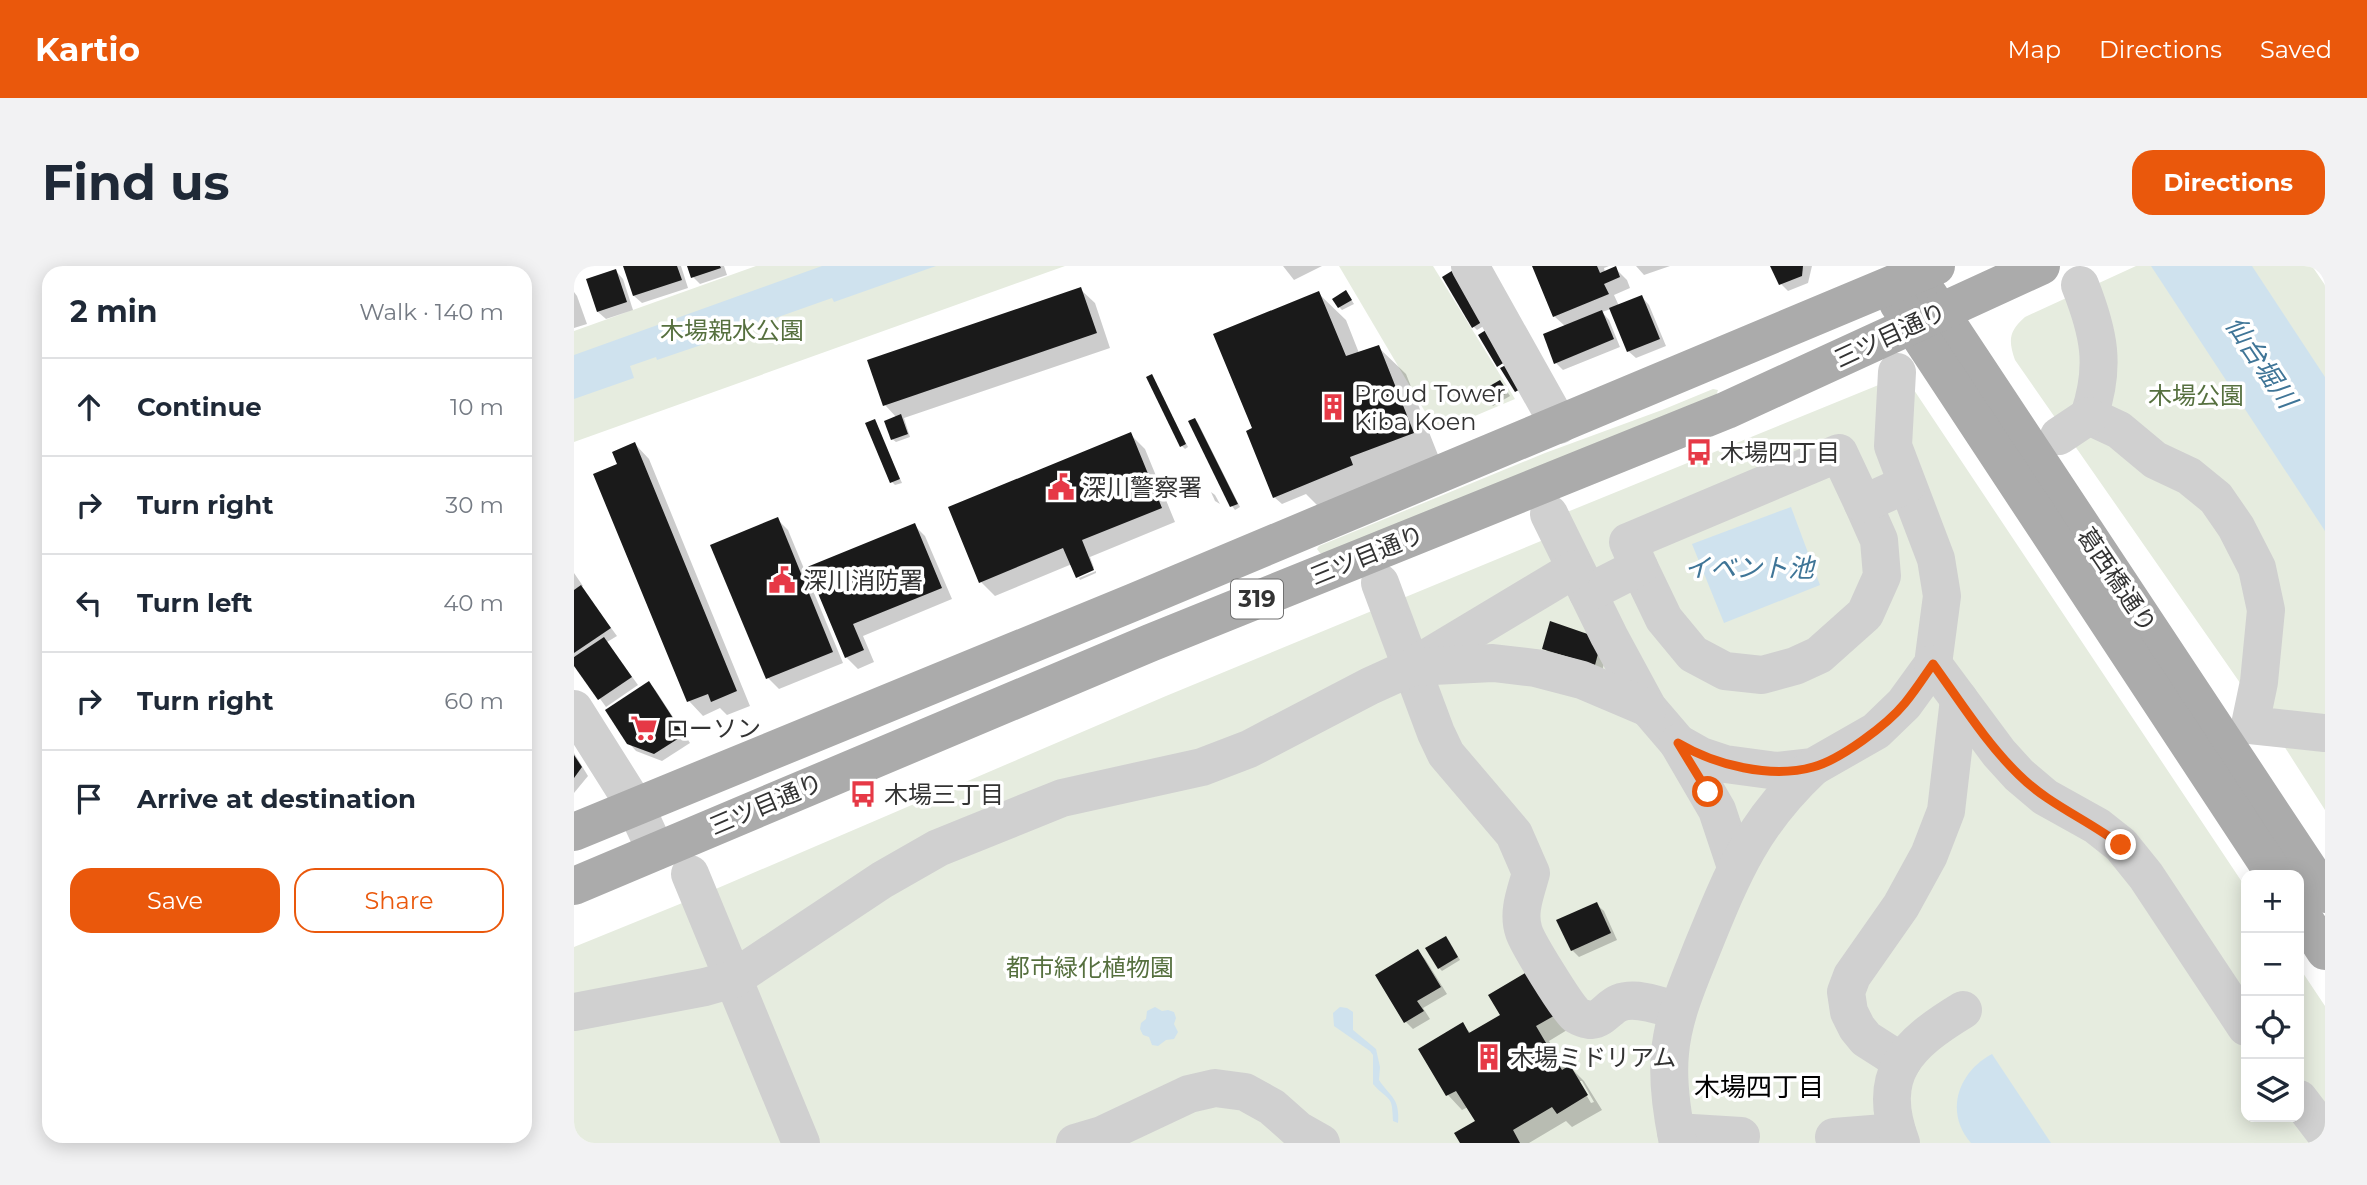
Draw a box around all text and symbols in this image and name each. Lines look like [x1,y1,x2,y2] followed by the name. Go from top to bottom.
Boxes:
[35,29,140,69] text: Kartio
[2008,35,2061,64] text: Map
[2099,35,2222,64] text: Directions
[2260,35,2332,64] text: Saved
[2132,150,2325,215] button: Directions
[42,153,230,212] text: Find us
[70,293,157,330] text: 2 min
[1829,297,1951,373] street label: 三ツ目通り
[359,298,504,326] text: Walk · 140 m
[2219,310,2305,417] water label: 仙台堀川
[660,316,804,345] park label: 木場親水公園
[1354,379,1506,436] place label: Proud Tower Kiba Koen
[2148,381,2244,410] park label: 木場公園
[70,388,108,426] icon: ahead
[137,391,262,423] text: Continue
[1318,392,1348,422] building icon: Proud Tower Kiba Koen
[450,393,504,421] text: 10 m
[1684,437,1714,467] bus stop icon: 木場四丁目
[1720,438,1840,467] place label: 木場四丁目
[1046,472,1076,502] public building icon: 深川警察署
[1082,473,1202,502] place label: 深川警察署
[70,486,108,524] icon: right
[137,489,273,521] text: Turn right
[445,491,504,519] text: 30 m
[1306,519,1428,591] street label: 三ツ目通り
[2071,522,2163,638] street label: 葛西橋通り
[1684,552,1817,584] water label: イベント池
[767,565,797,595] public building icon: 深川消防署
[803,566,923,595] place label: 深川消防署
[1231,580,1283,618] road number: 319
[70,584,108,622] icon: left
[137,587,253,619] text: Turn left
[443,589,504,617] text: 40 m
[70,682,108,720] icon: right
[137,685,273,717] text: Turn right
[444,687,504,715] text: 60 m
[629,713,659,743] supermarket icon: ローソン
[665,714,761,743] place label: ローソン
[705,767,827,841] street label: 三ツ目通り
[1692,776,1723,807] route start
[848,779,878,809] bus stop icon: 木場三丁目
[70,780,108,818] icon: arrive
[884,780,1004,809] place label: 木場三丁目
[137,783,416,815] text: Arrive at destination
[2105,829,2136,860] route end
[70,868,280,933] button: Save
[294,868,504,933] button: Share
[2241,870,2304,1122] map controls
[2241,870,2304,933] button: +
[2241,933,2304,996] button: −
[1006,953,1174,982] park label: 都市緑化植物園
[2241,996,2304,1059] button: locate
[1474,1042,1504,1072] building icon: 木場ミドリアム
[1510,1043,1676,1072] place label: 木場ミドリアム
[2241,1059,2304,1122] button: layers
[1694,1071,1824,1103] district label: 木場四丁目

